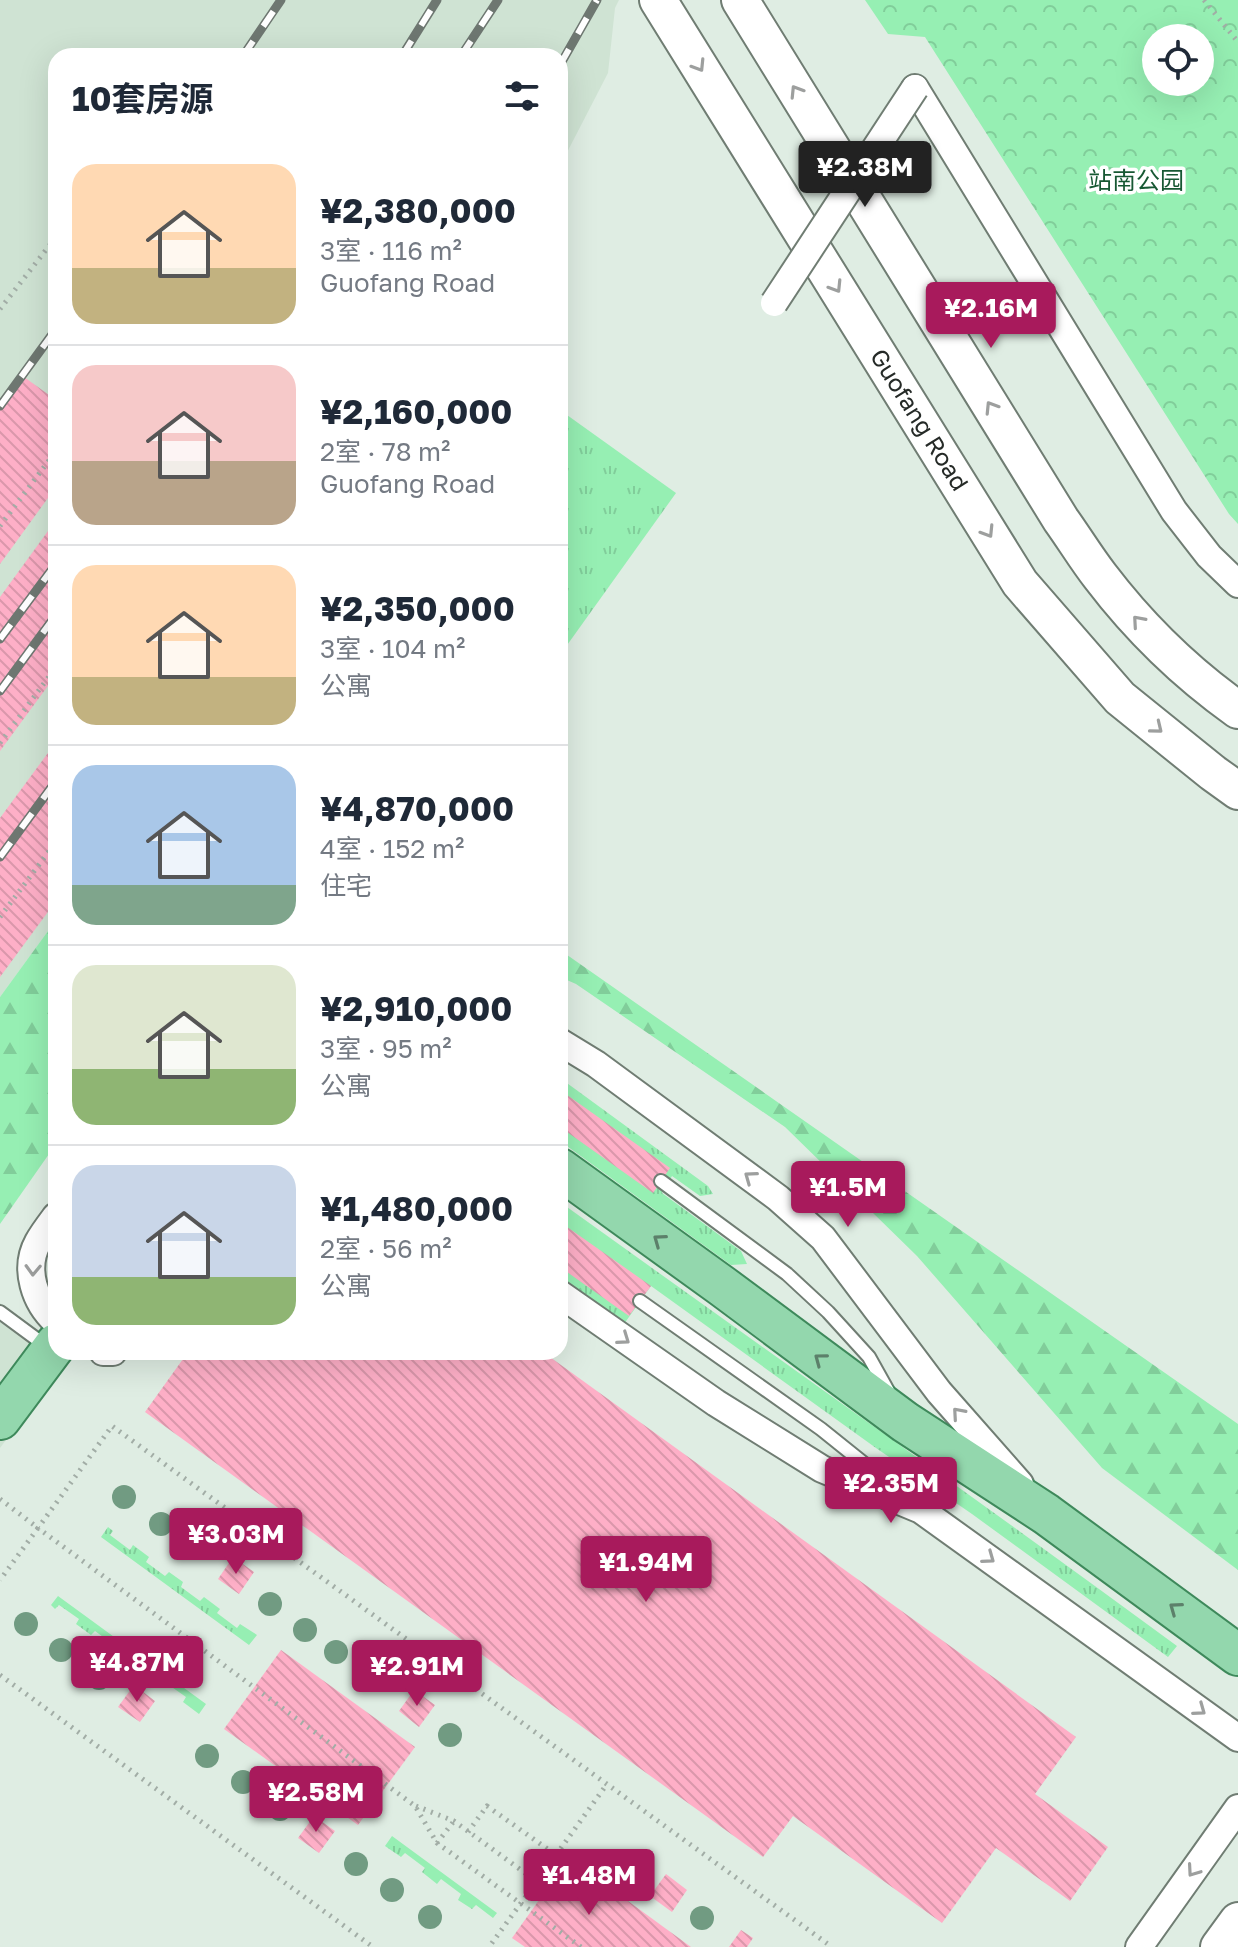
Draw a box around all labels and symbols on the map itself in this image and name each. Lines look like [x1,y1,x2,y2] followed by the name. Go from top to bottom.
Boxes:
[689,57,704,72] one-way arrow
[790,85,805,99] one-way arrow
[800,141,930,209] pin: ¥2.38M
[1088,165,1184,194] park label: 站南公园
[826,278,842,293] one-way arrow
[926,282,1056,350] pin: ¥2.16M
[865,343,975,495] street label: Guofang Road
[986,401,1001,416] one-way arrow
[979,523,994,537] one-way arrow
[1134,615,1148,630] one-way arrow
[1147,718,1162,733] one-way arrow
[792,1161,904,1229] pin: ¥1.5M
[745,1173,759,1187] one-way arrow
[653,1236,668,1250] one-way arrow
[25,1264,42,1276] one-way arrow
[615,1329,629,1344] one-way arrow
[815,1354,829,1368] one-way arrow
[953,1408,967,1423] one-way arrow
[826,1457,956,1525] pin: ¥2.35M
[171,1508,301,1576] pin: ¥3.03M
[581,1536,711,1604] pin: ¥1.94M
[980,1549,994,1563] one-way arrow
[1169,1604,1184,1618] one-way arrow
[72,1636,202,1704] pin: ¥4.87M
[352,1640,482,1708] pin: ¥2.91M
[1191,1700,1205,1715] one-way arrow
[251,1766,381,1834] pin: ¥2.58M
[524,1849,654,1917] pin: ¥1.48M
[1188,1863,1203,1877] one-way arrow

